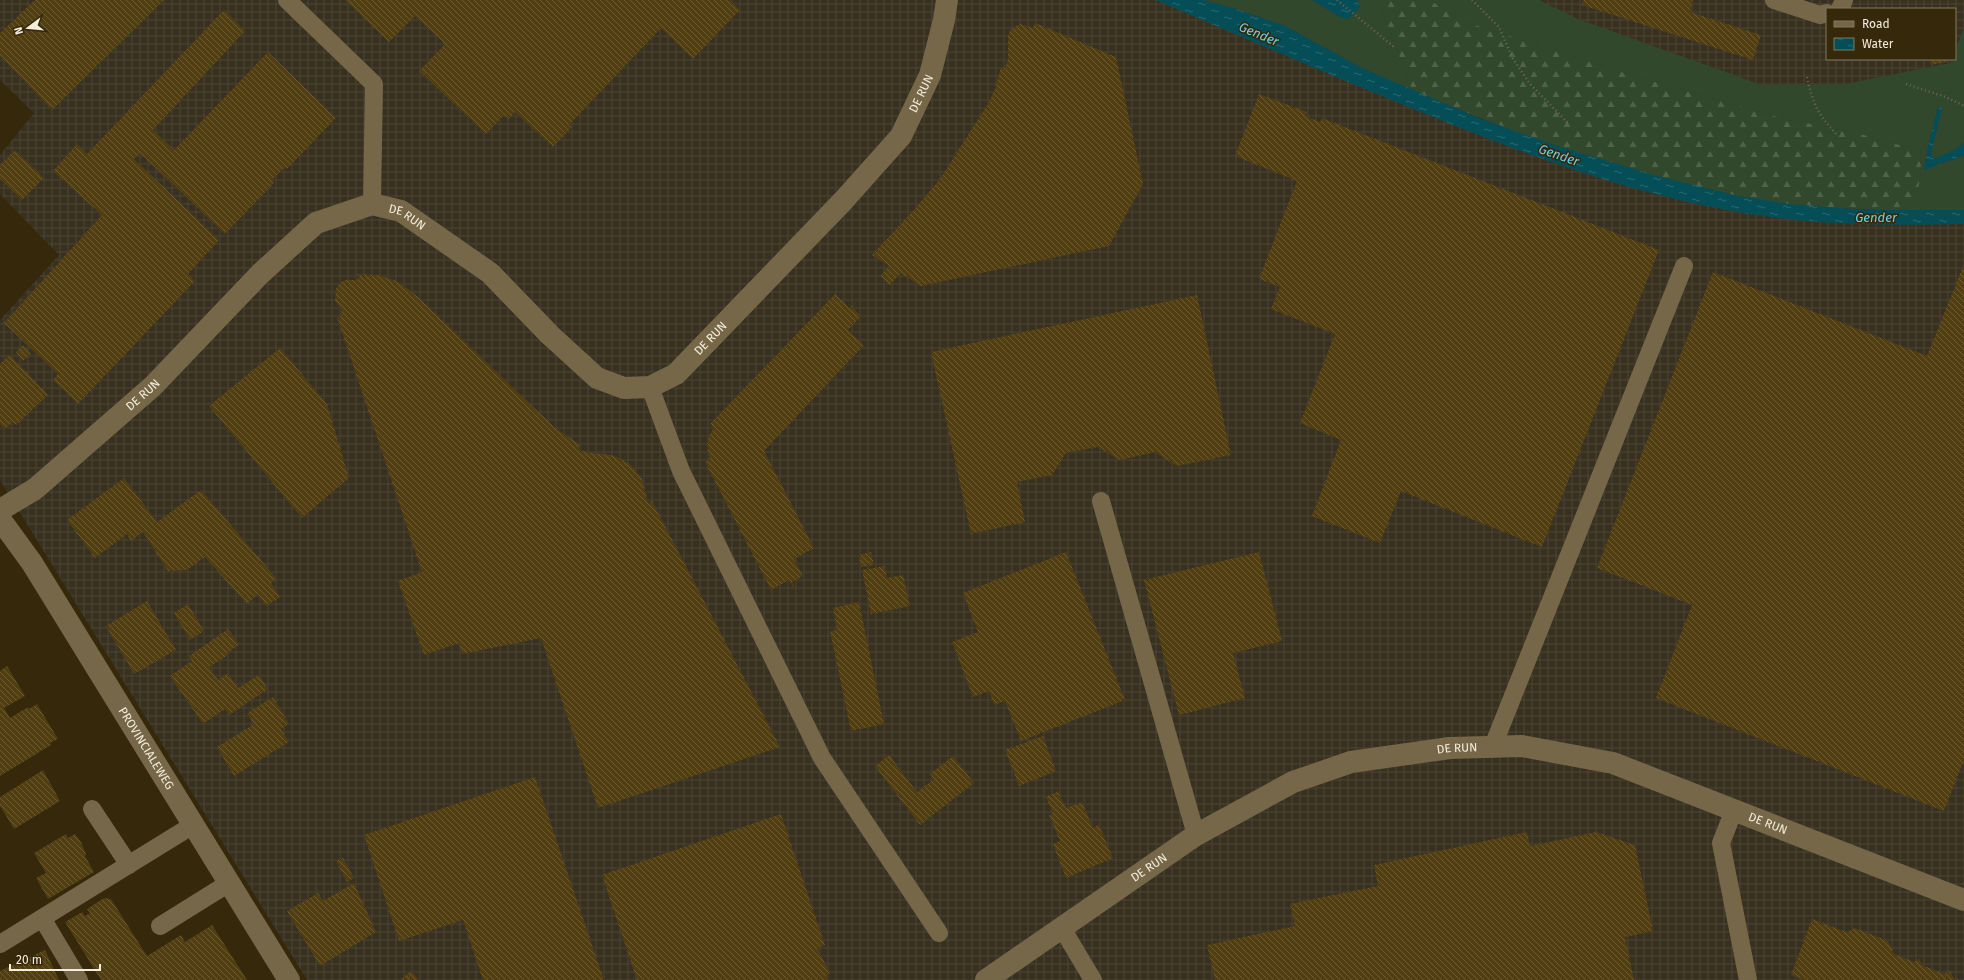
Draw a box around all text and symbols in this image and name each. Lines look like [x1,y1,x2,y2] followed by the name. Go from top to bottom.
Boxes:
[8,8,48,48] north arrow
[1826,8,1956,60] legend
[1862,17,1890,31] text: Road
[1237,19,1282,49] water label: Gender
[12,25,26,36] text: N
[1862,37,1894,51] text: Water
[906,72,936,115] street label: DE RUN
[1537,141,1582,169] water label: Gender
[387,201,428,233] street label: DE RUN
[1855,210,1898,225] water label: Gender
[691,319,730,358] street label: DE RUN
[123,376,163,413] street label: DE RUN
[115,704,177,792] street label: PROVINCIALEWEG
[1436,740,1477,757] street label: DE RUN
[1746,810,1789,837] street label: DE RUN
[1128,850,1170,885] street label: DE RUN
[10,946,100,972] scale bar
[16,953,42,967] text: 20 m

